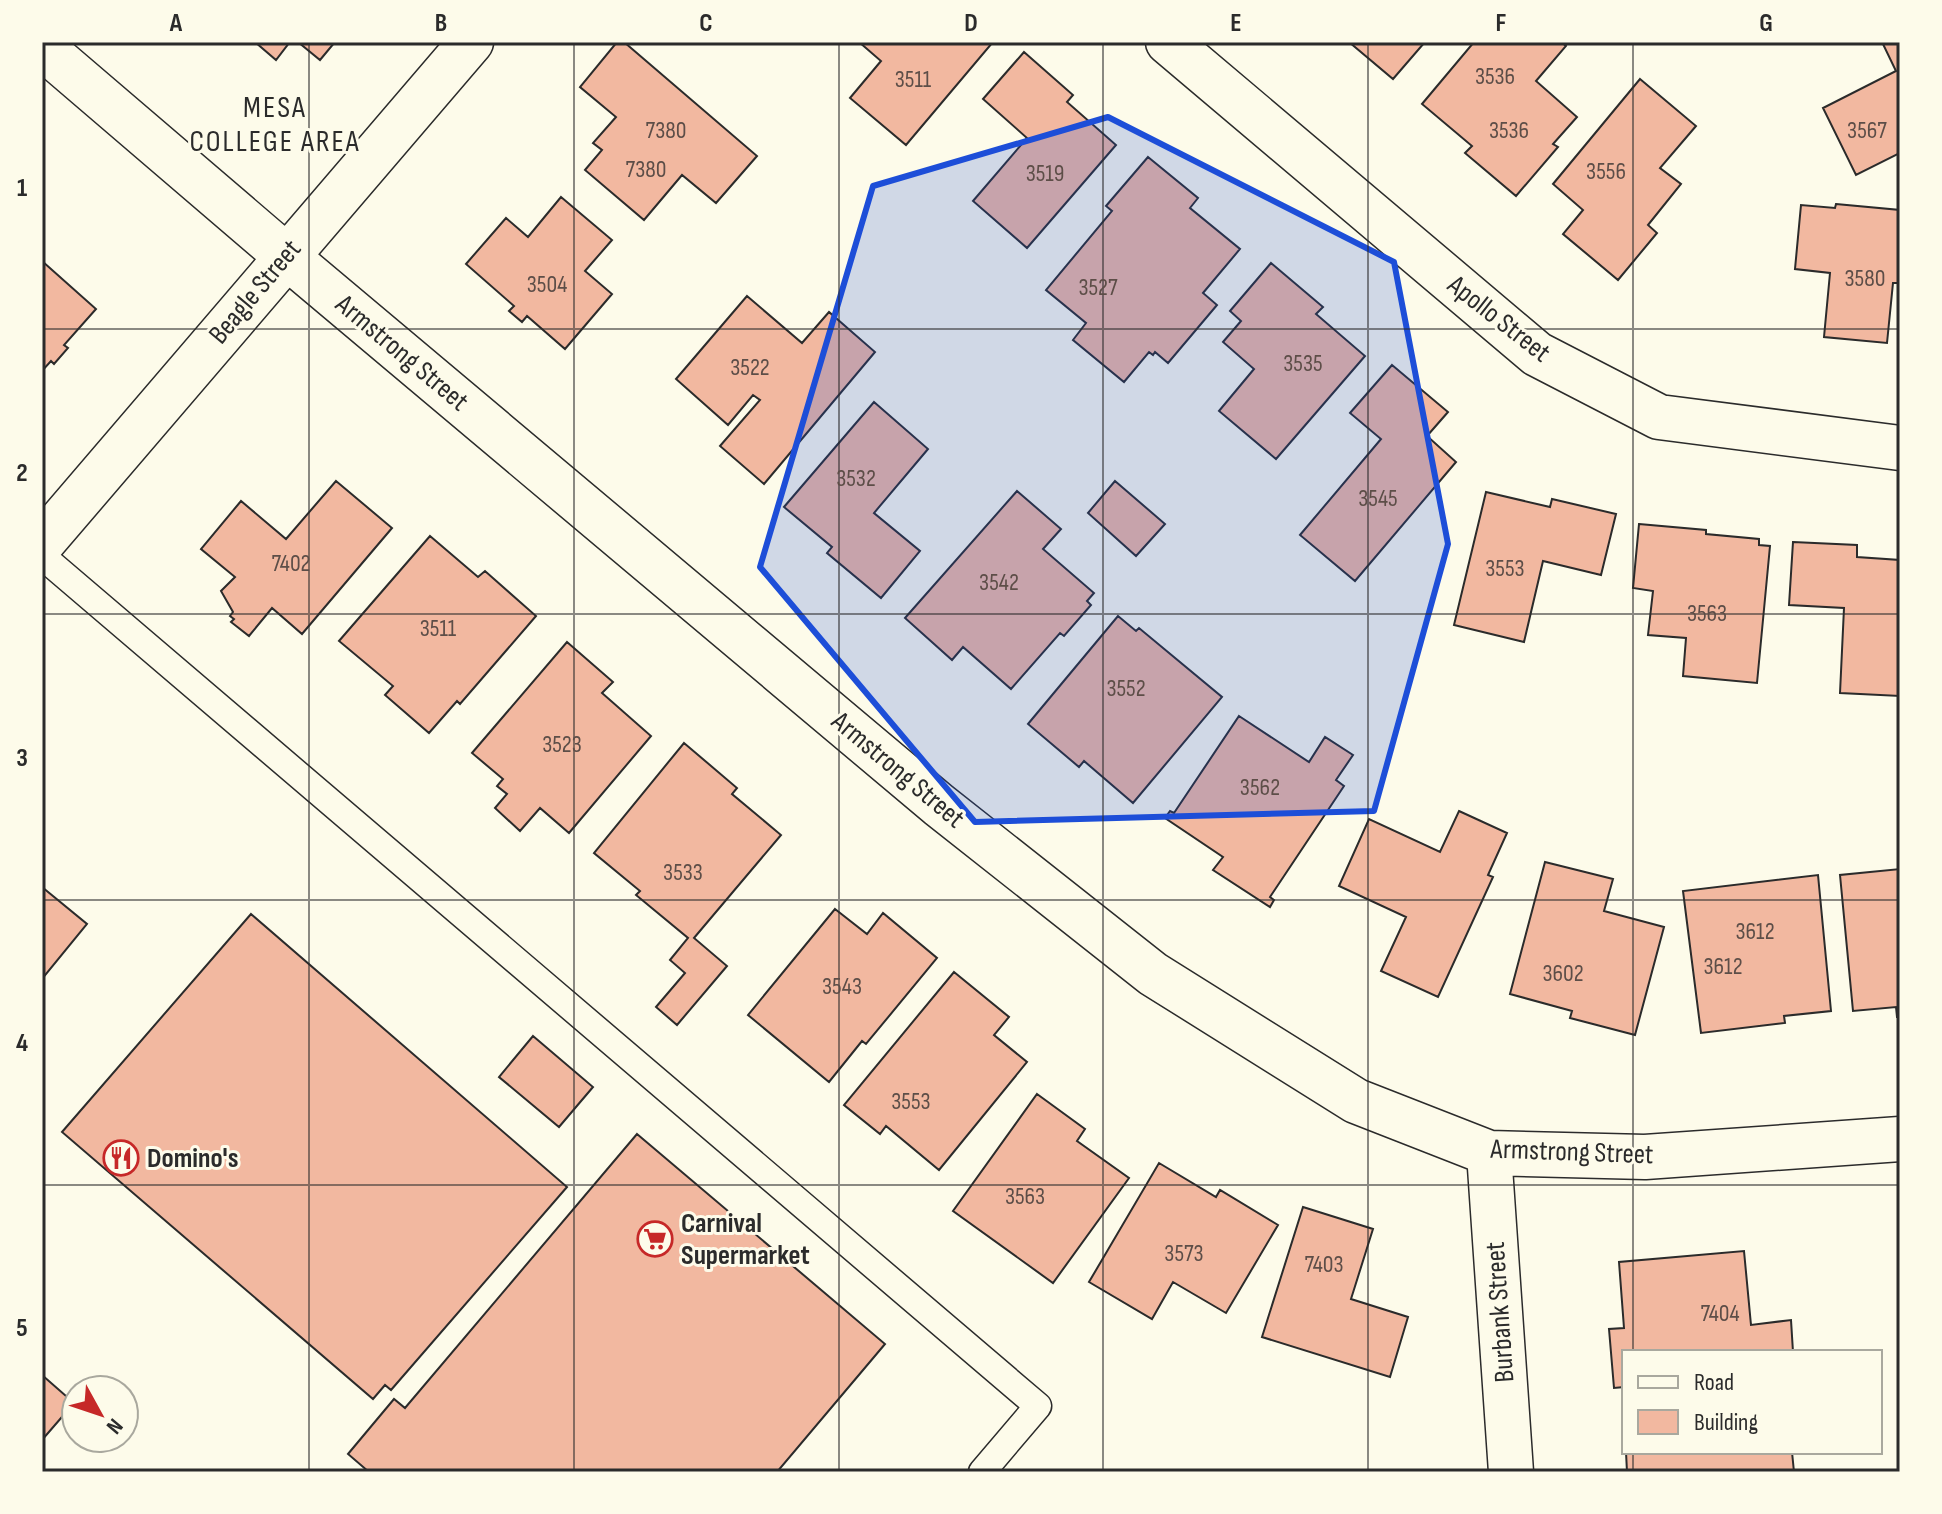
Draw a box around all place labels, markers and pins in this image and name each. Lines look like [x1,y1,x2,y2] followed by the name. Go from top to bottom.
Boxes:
[102,1139,140,1177] restaurant icon: Domino's
[147,1142,238,1175] place label: Domino's
[681,1207,810,1272] place label: Carnival Supermarket
[636,1220,674,1258] supermarket icon: Carnival Supermarket

